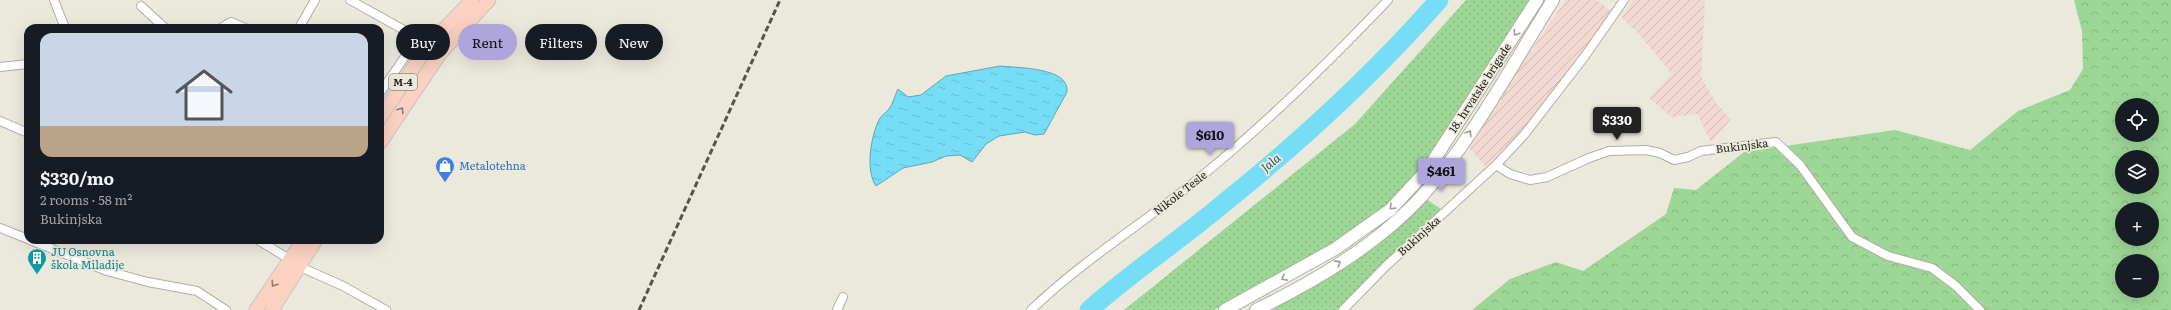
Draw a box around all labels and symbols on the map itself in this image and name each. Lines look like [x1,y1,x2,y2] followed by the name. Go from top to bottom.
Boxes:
[1513,29,1520,36] one-way arrow
[1444,39,1514,135] street label: 18. hrvatske brigade
[389,74,417,90] road number: M-4
[397,107,404,114] one-way arrow
[1593,107,1641,141] pin: $330
[1186,122,1234,156] pin: $610
[1464,130,1472,137] one-way arrow
[1715,134,1769,156] street label: Bukinjska
[1257,149,1284,176] water label: Jala
[434,155,456,183] shop icon: Metalotehna
[459,157,526,173] place label: Metalotehna
[1417,158,1465,192] pin: $461
[1149,166,1210,218] street label: Nikole Tesle
[1389,202,1397,210] one-way arrow
[1393,212,1443,259] street label: Bukinjska
[51,243,125,272] place label: JU Osnovna škola Miladije
[26,247,48,275] building icon: JU Osnovna škola Miladije
[1334,260,1341,268] one-way arrow
[1281,274,1288,281] one-way arrow
[271,280,279,287] one-way arrow

